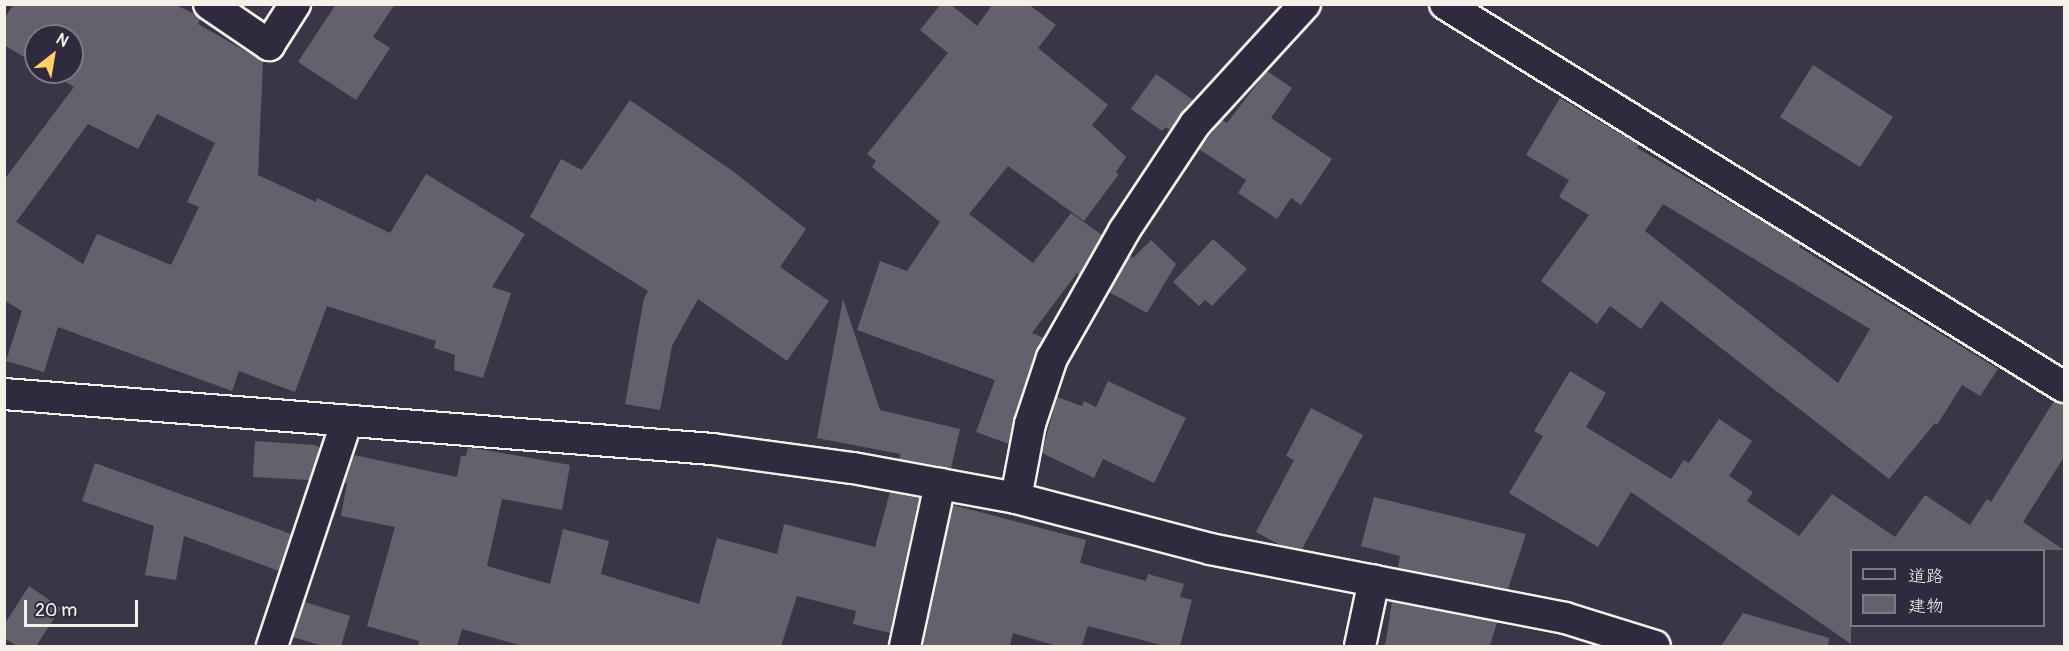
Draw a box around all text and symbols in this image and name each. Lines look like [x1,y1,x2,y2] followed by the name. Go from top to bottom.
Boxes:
[24,24,84,84] north arrow
[52,29,72,52] text: N
[1850,549,2045,627] legend
[1908,565,1944,588] text: 道路
[27,588,141,626] scale bar
[1908,595,1944,618] text: 建物
[35,599,77,622] text: 20 m

